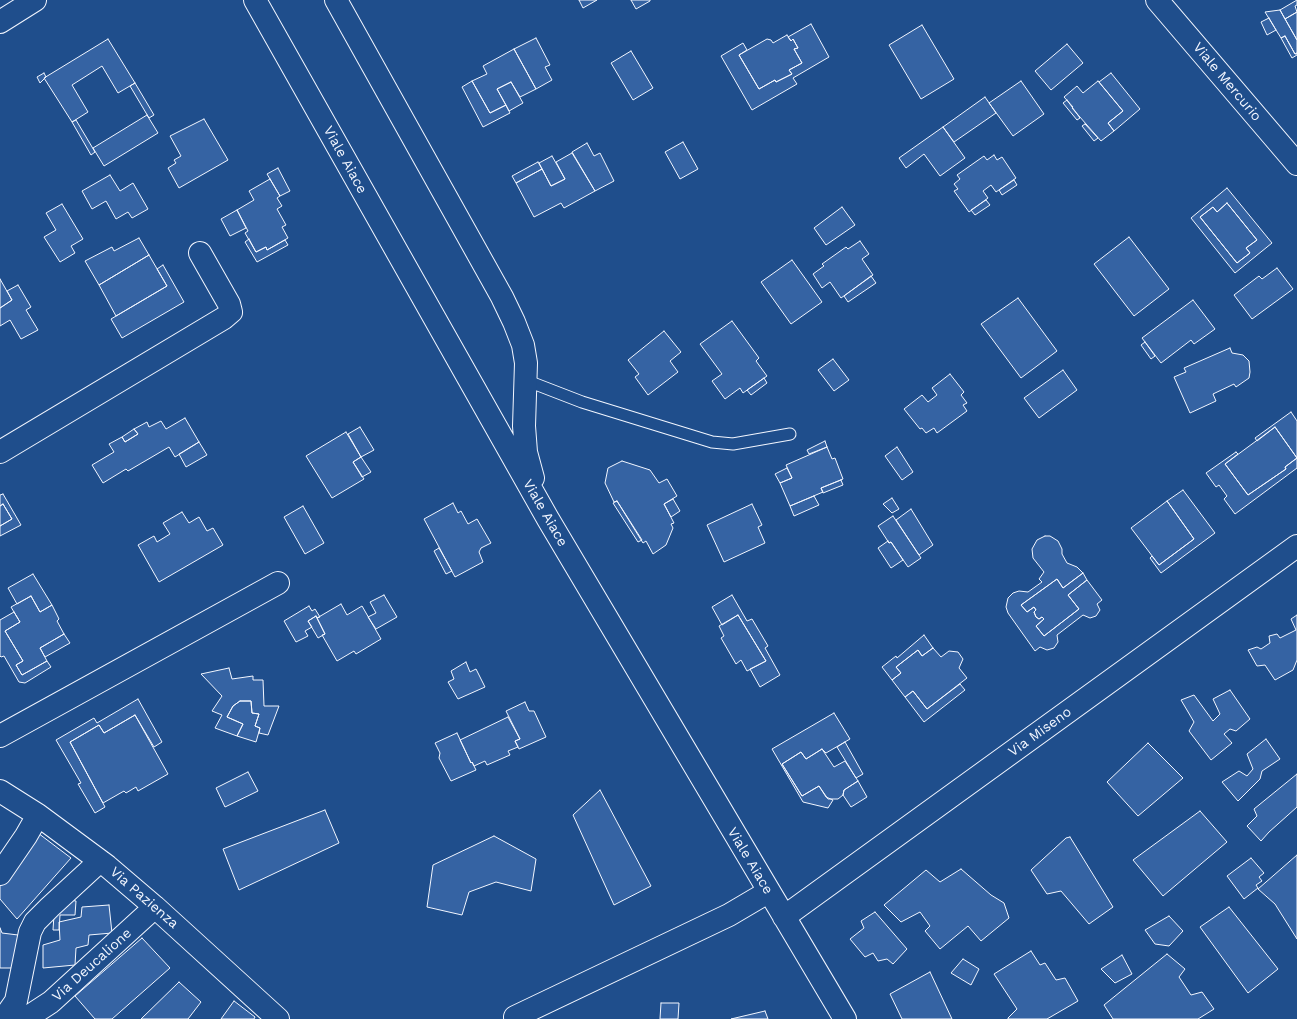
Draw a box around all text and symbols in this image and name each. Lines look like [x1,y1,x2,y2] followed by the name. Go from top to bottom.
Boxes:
[1189,39,1265,125] street label: Viale Mercurio
[320,123,370,197] street label: Viale Aiace
[519,476,571,550] street label: Viale Aiace
[1005,704,1075,760] street label: Via Miseno
[724,825,776,897] street label: Viale Aiace
[106,864,182,932] street label: Via Pazienza
[49,925,135,1005] street label: Via Deucalione

